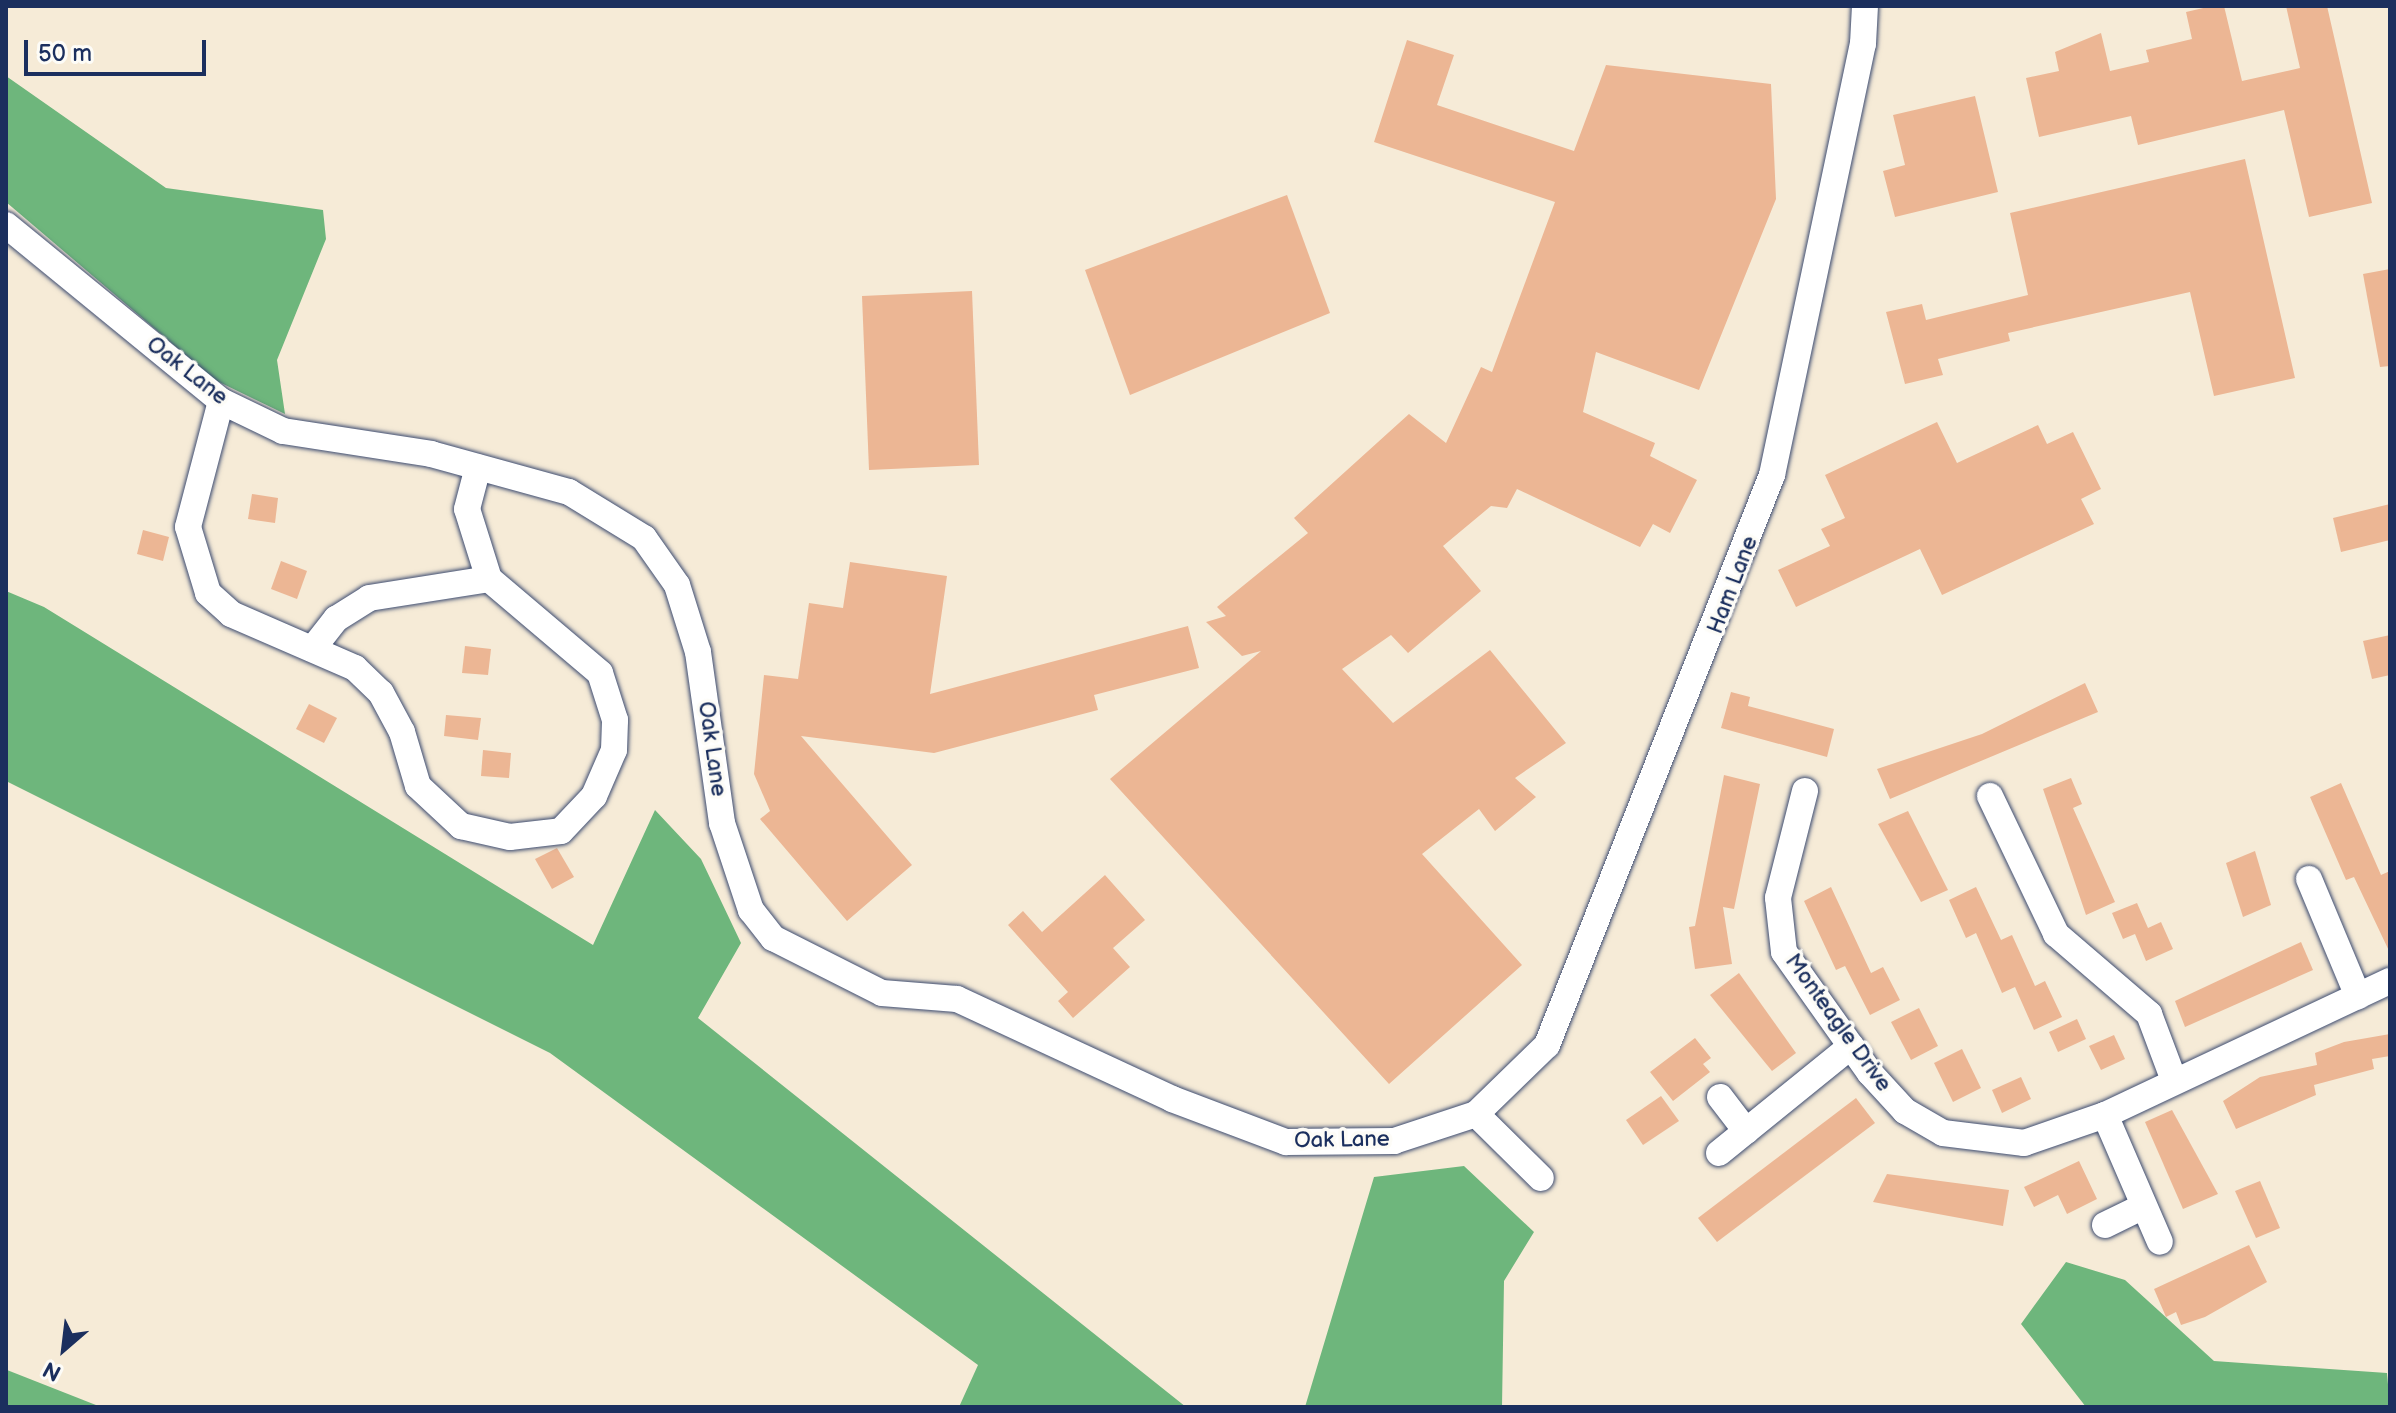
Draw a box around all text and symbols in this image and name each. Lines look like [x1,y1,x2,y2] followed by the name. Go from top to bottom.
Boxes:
[28,24,210,74] scale bar
[38,39,92,68] text: 50 m
[141,331,233,411] street label: Oak Lane
[1702,532,1764,638] street label: Ham Lane
[692,700,732,798] street label: Oak Lane
[1779,949,1897,1097] street label: Monteagle Drive
[1294,1126,1390,1154] street label: Oak Lane
[24,1309,104,1389] north arrow
[39,1355,66,1386] text: N

